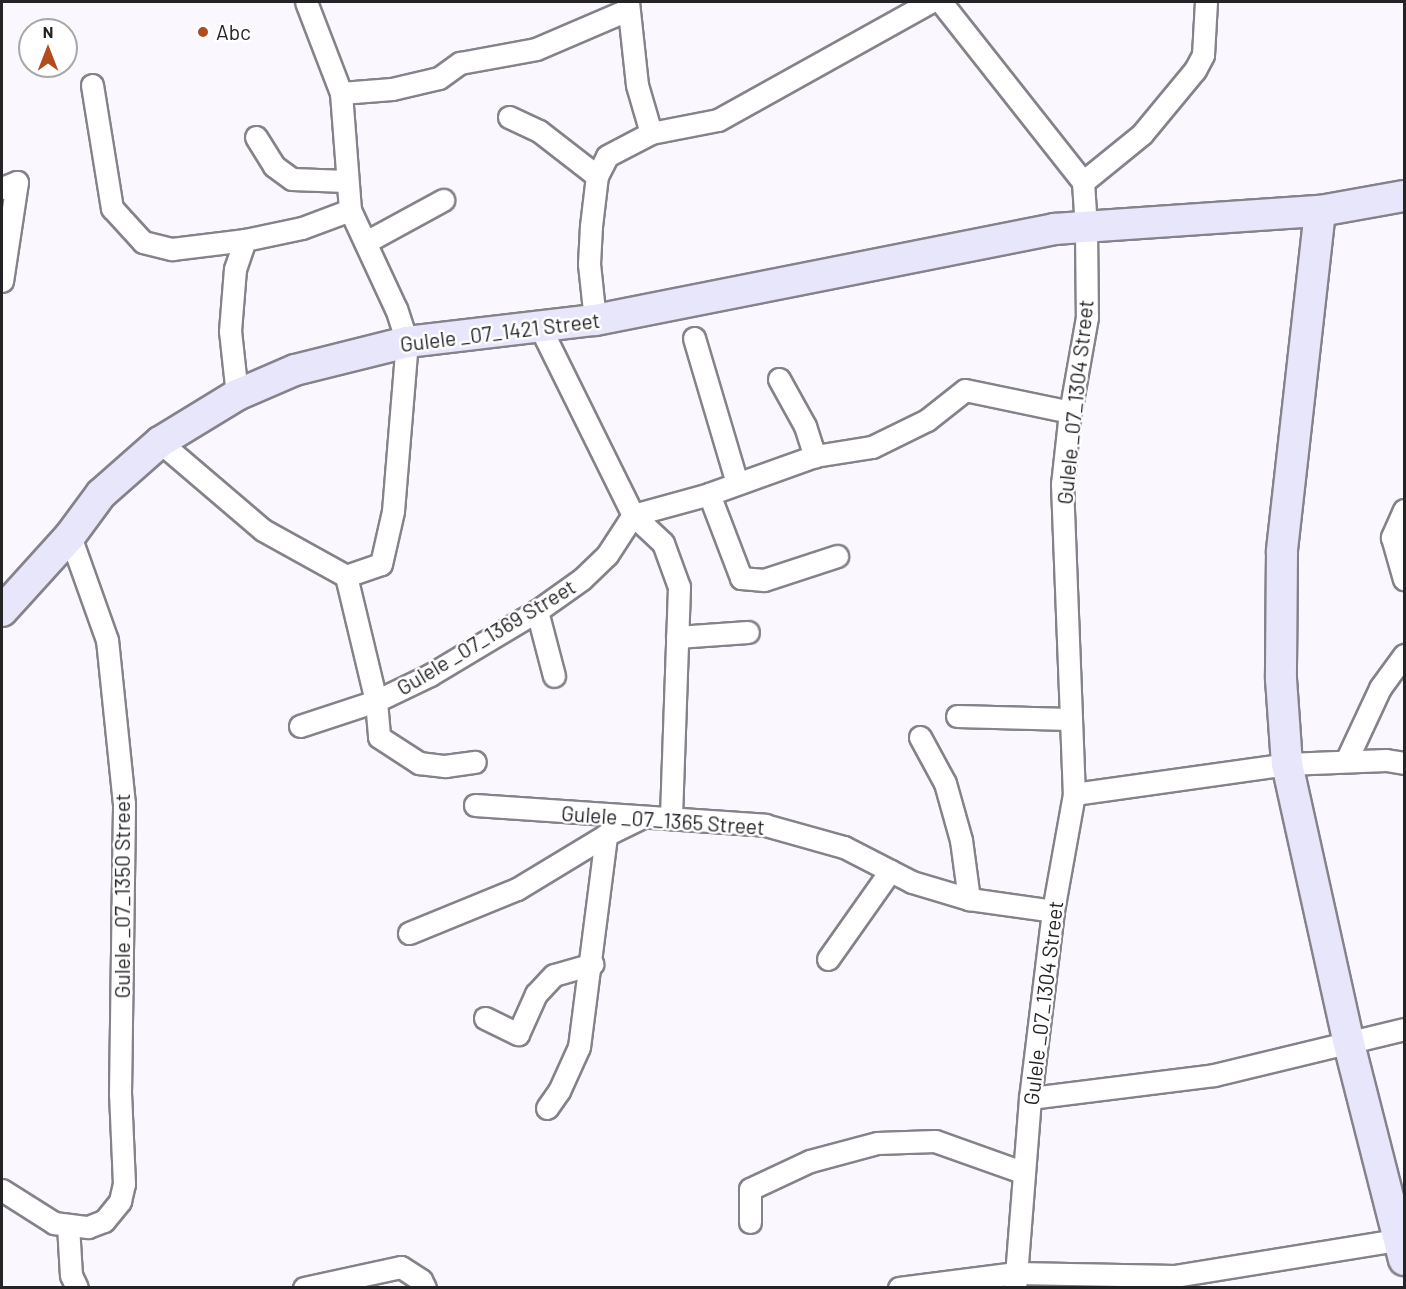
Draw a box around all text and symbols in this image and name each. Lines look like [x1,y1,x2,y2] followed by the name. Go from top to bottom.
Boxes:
[18,18,78,78] north arrow
[216,19,251,45] place label: Abc
[43,22,53,41] text: N
[194,23,212,41] marker: Abc
[1052,298,1098,506] street label: Gulele _07_1304 Street
[399,307,601,357] street label: Gulele _07_1421 Street
[392,574,580,700] street label: Gulele _07_1369 Street
[109,794,135,998] street label: Gulele _07_1350 Street
[560,800,766,840] street label: Gulele _07_1365 Street
[1018,899,1068,1107] street label: Gulele _07_1304 Street

